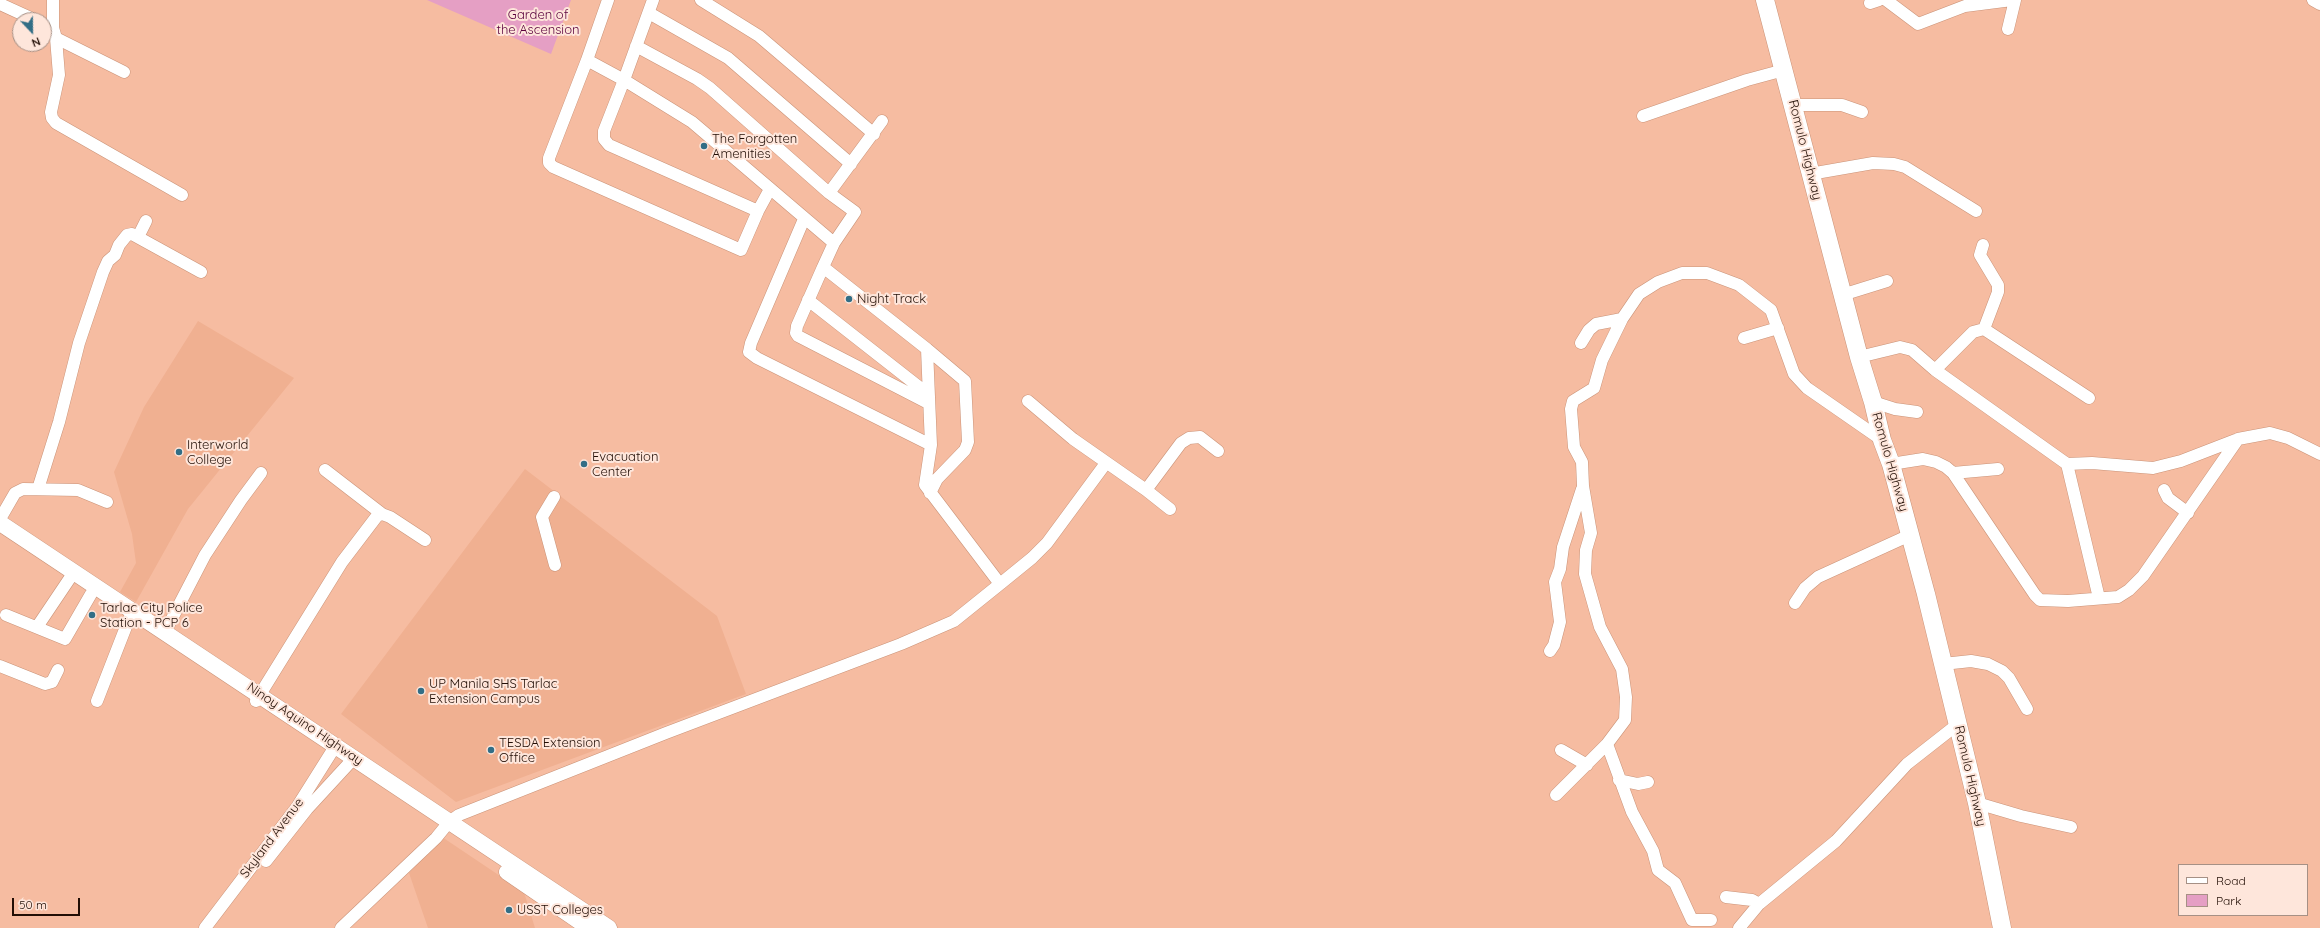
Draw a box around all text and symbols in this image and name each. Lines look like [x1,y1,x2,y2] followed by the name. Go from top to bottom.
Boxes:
[496,7,580,38] park label: Garden of the Ascension
[12,12,52,52] north arrow
[30,34,42,50] text: N
[1785,98,1825,202] street label: Romulo Highway
[712,131,797,162] place label: The Forgotten Amenities
[699,141,709,151] marker: The Forgotten Amenities
[857,291,926,307] place label: Night Track
[844,294,854,304] marker: Night Track
[1868,410,1912,514] street label: Romulo Highway
[187,437,248,468] place label: Interworld College
[174,447,184,457] marker: Interworld College
[592,449,658,480] place label: Evacuation Center
[579,459,589,469] marker: Evacuation Center
[100,600,203,631] place label: Tarlac City Police Station - PCP 6
[87,610,97,620] marker: Tarlac City Police Station - PCP 6
[429,676,557,707] place label: UP Manila SHS Tarlac Extension Campus
[244,679,366,769] street label: Ninoy Aquino Highway
[416,686,426,696] marker: UP Manila SHS Tarlac Extension Campus
[1951,724,1989,828] street label: Romulo Highway
[499,735,601,766] place label: TESDA Extension Office
[486,745,496,755] marker: TESDA Extension Office
[237,795,307,881] street label: Skyland Avenue
[2178,864,2308,916] legend
[2216,873,2246,888] text: Road
[14,890,82,916] scale bar
[2216,893,2241,908] text: Park
[19,897,47,912] text: 50 m
[517,902,603,918] place label: USST Colleges
[504,905,514,915] marker: USST Colleges

